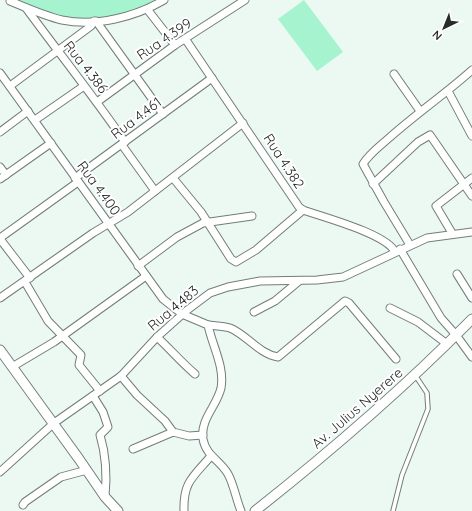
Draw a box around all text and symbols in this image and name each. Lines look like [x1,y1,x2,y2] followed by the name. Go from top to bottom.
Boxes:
[424,8,464,48] north arrow
[133,14,195,64] street label: Rua 4.399
[429,27,445,43] text: N
[60,37,112,97] street label: Rua 4.386
[107,93,165,143] street label: Rua 4.461
[260,130,309,192] street label: Rua 4.382
[73,157,125,219] street label: Rua 4.400
[144,281,202,335] street label: Rua 4.483
[308,363,406,453] street label: Av. Julius Nyerere

